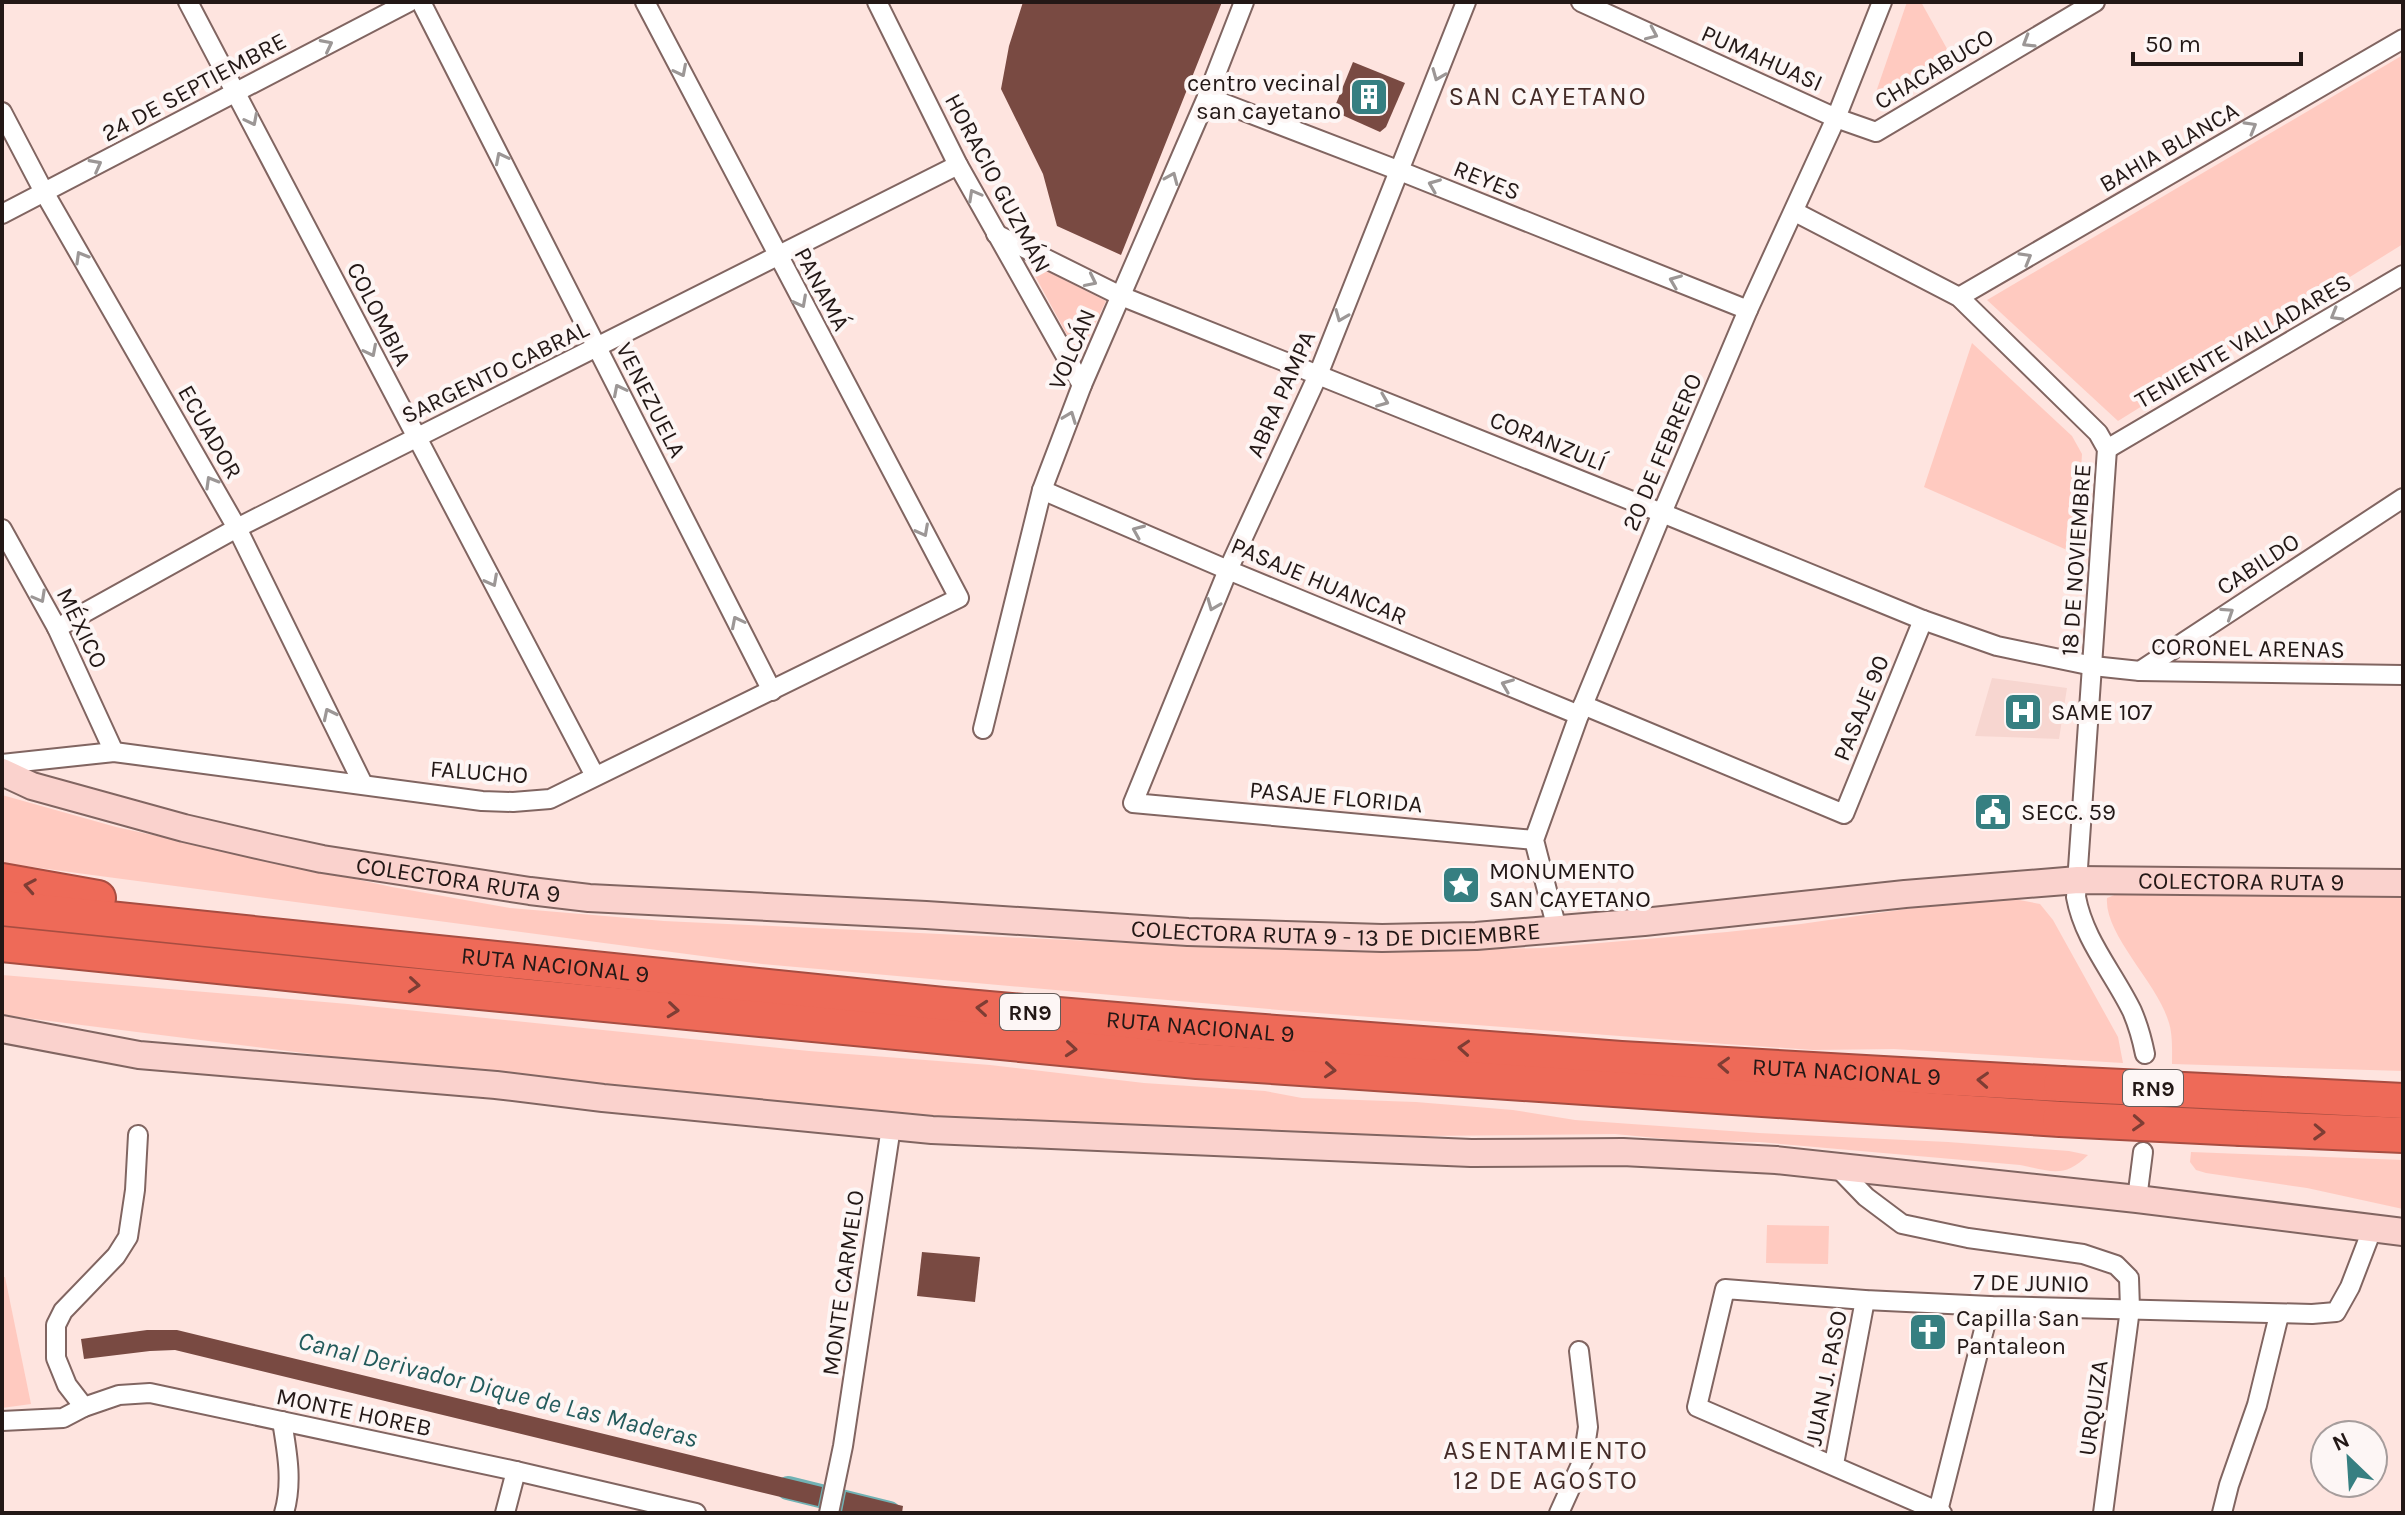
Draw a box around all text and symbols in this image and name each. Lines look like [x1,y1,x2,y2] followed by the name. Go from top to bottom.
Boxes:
[2133,16,2301,66] scale bar
[1697,19,1827,97] street label: PUMAHUASI
[1869,23,1999,115] street label: CHACABUCO
[1644,24,1658,40] one-way arrow
[97,27,291,147] street label: 24 DE SEPTIEMBRE
[2145,30,2201,58] text: 50 m
[2022,32,2037,48] one-way arrow
[318,39,333,54] one-way arrow
[672,63,687,78] one-way arrow
[1431,67,1448,81] one-way arrow
[1187,69,1341,125] place label: centro vecinal san cayetano
[1348,76,1390,118] building icon: centro vecinal san cayetano
[1448,81,1648,112] district label: SAN CAYETANO
[939,88,1058,277] street label: HORACIO GUZMÁN
[2095,96,2244,198] street label: BAHIA BLANCA
[242,112,257,127] one-way arrow
[2242,121,2257,137] one-way arrow
[495,152,510,167] one-way arrow
[1450,154,1524,206] street label: REYES
[88,159,102,174] one-way arrow
[1163,172,1179,186] one-way arrow
[1428,178,1442,195] one-way arrow
[969,189,984,203] one-way arrow
[788,242,857,336] street label: PANAMÁ
[75,251,91,266] one-way arrow
[2018,252,2032,268] one-way arrow
[341,257,417,371] street label: COLOMBIA
[2130,268,2356,414] street label: TENIENTE VALLADARES
[1082,272,1097,287] one-way arrow
[1669,274,1683,291] one-way arrow
[792,293,807,308] one-way arrow
[1042,304,1101,394] street label: VOLCÁN
[2330,305,2345,321] one-way arrow
[1335,308,1351,322] one-way arrow
[397,314,594,429] street label: SARGENTO CABRAL
[1241,326,1321,462] street label: ABRA PAMPA
[610,338,692,462] street label: VENEZUELA
[362,343,377,357] one-way arrow
[1616,369,1708,535] street label: 20 DE FEBRERO
[172,380,248,484] street label: ECUADOR
[613,383,629,398] one-way arrow
[1375,391,1389,408] one-way arrow
[1486,404,1612,477] street label: CORANZULÍ
[1060,411,1077,425] one-way arrow
[2055,463,2097,657] street label: 18 DE NOVIEMBRE
[205,476,221,491] one-way arrow
[914,523,929,538] one-way arrow
[1132,525,1146,541] one-way arrow
[2212,527,2304,601] street label: CABILDO
[1227,531,1411,631] street label: PASAJE HUANCAR
[483,573,498,588] one-way arrow
[51,583,114,673] street label: MÉXICO
[30,588,46,603] one-way arrow
[1207,597,1223,611] one-way arrow
[2220,607,2234,622] one-way arrow
[731,615,746,630] one-way arrow
[2151,632,2345,664] street label: CORONEL ARENAS
[1827,651,1895,765] street label: PASAJE 90
[1501,679,1515,695] one-way arrow
[2002,691,2044,733] hospital icon: SAME 107
[2051,698,2152,726] place label: SAME 107
[323,707,338,722] one-way arrow
[429,755,529,789] street label: FALUCHO
[1248,775,1424,819] street label: PASAJE FLORIDA
[1972,791,2014,833] public building icon: SECC. 59
[2021,798,2116,826] place label: SECC. 59
[354,850,562,908] street label: COLECTORA RUTA 9
[1489,857,1651,913] place label: MONUMENTO SAN CAYETANO
[1440,864,1482,906] place icon: MONUMENTO SAN CAYETANO
[2138,867,2344,896] street label: COLECTORA RUTA 9
[23,878,36,895] one-way arrow
[1130,914,1542,952] street label: COLECTORA RUTA 9 - 13 DE DICIEMBRE
[460,941,651,989] street label: RUTA NACIONAL 9
[408,976,421,993] one-way arrow
[1000,994,1060,1030] road number: RN9
[975,1000,988,1017] one-way arrow
[667,1002,680,1019] one-way arrow
[1105,1005,1295,1048] street label: RUTA NACIONAL 9
[1065,1040,1078,1057] one-way arrow
[1457,1040,1470,1057] one-way arrow
[1751,1052,1942,1091] street label: RUTA NACIONAL 9
[1717,1057,1730,1074] one-way arrow
[1324,1061,1337,1078] one-way arrow
[2123,1070,2183,1106] road number: RN9
[1976,1071,1989,1088] one-way arrow
[2132,1114,2145,1131] one-way arrow
[2313,1123,2326,1140] one-way arrow
[816,1188,870,1378] street label: MONTE CARMELO
[1973,1268,2089,1298] street label: 7 DE JUNIO
[1956,1304,2080,1360] place label: Capilla San Pantaleon
[1799,1308,1853,1448] street label: JUAN J. PASO
[1907,1311,1949,1353] church icon: Capilla San Pantaleon
[295,1325,701,1454] water label: Canal Derivador Dique de Las Maderas
[2072,1358,2114,1458] street label: URQUIZA
[274,1382,434,1442] street label: MONTE HOREB
[2309,1419,2389,1499] north arrow
[2328,1427,2354,1457] text: N
[1443,1435,1649,1496] district label: ASENTAMIENTO 12 DE AGOSTO

